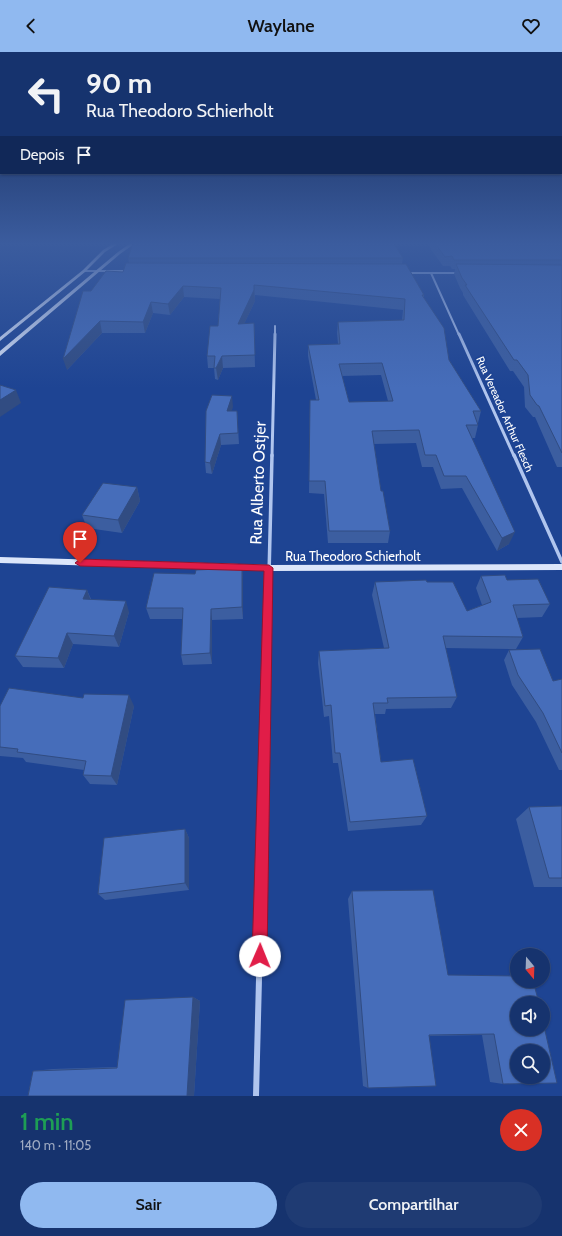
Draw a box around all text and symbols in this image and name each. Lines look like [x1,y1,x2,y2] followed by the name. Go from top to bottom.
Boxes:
[20,15,42,37] icon: back
[247,15,315,37] text: Waylane
[520,15,542,37] icon: heart
[86,66,152,100] text: 90 m
[20,68,72,120] icon: left
[86,100,273,122] text: Rua Theodoro Schierholt
[73,144,95,166] icon: arrive
[20,146,65,164] text: Depois
[473,354,537,474] street label: Rua Vereador Arthur Flesch
[246,420,270,545] street label: Rua Alberto Ostjer
[63,522,97,563] pin
[69,528,91,550] icon: arrive
[285,548,421,564] street label: Rua Theodoro Schierholt
[239,935,281,977] position arrow
[510,948,550,988] north arrow
[510,948,550,1084] map controls
[510,996,550,1036] button: sound
[510,1044,550,1084] button: search
[20,1107,74,1136] text: 1 min
[500,1109,542,1151] button: close
[20,1137,91,1153] text: 140 m · 11:05
[20,1182,277,1228] button: Sair
[285,1182,542,1228] button: Compartilhar

